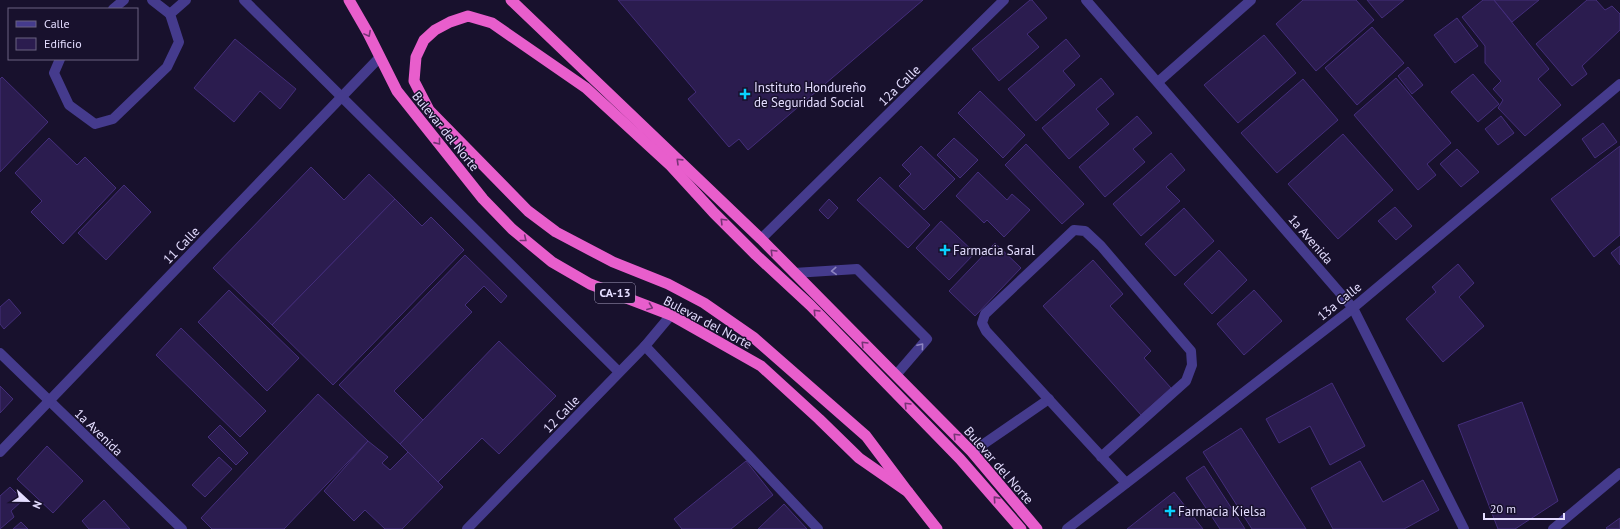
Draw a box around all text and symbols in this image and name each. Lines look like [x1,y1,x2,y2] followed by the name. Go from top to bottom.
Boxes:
[8,8,138,60] legend
[44,16,70,31] text: Calle
[364,30,371,37] one-way arrow
[44,36,82,51] text: Edificio
[875,61,924,110] street label: 12a Calle
[754,79,866,111] place label: Instituto Hondureño de Seguridad Social
[408,88,483,175] street label: Bulevar del Norte
[739,88,751,100] marker: Instituto Hondureño de Seguridad Social
[434,138,441,145] one-way arrow
[676,159,684,166] one-way arrow
[1284,211,1337,268] street label: 1a Avenida
[720,218,728,226] one-way arrow
[159,223,203,268] street label: 11 Calle
[520,235,527,242] one-way arrow
[953,242,1035,259] place label: Farmacia Saral
[940,245,950,255] marker: Farmacia Saral
[770,249,778,257] one-way arrow
[831,266,837,275] one-way arrow
[1314,278,1365,324] street label: 13a Calle
[595,283,635,303] road number: CA-13
[661,292,755,353] street label: Bulevar del Norte
[647,302,654,310] one-way arrow
[813,309,821,317] one-way arrow
[861,341,869,349] one-way arrow
[916,343,923,350] one-way arrow
[539,392,583,437] street label: 12 Calle
[904,402,911,410] one-way arrow
[71,405,126,459] street label: 1a Avenida
[960,423,1037,508] street label: Bulevar del Norte
[953,433,961,441] one-way arrow
[8,481,48,521] north arrow
[1484,495,1564,521] scale bar
[993,496,1001,504] one-way arrow
[29,499,45,511] text: N
[1490,501,1516,516] text: 20 m
[1178,503,1266,520] place label: Farmacia Kielsa
[1165,506,1175,516] marker: Farmacia Kielsa

